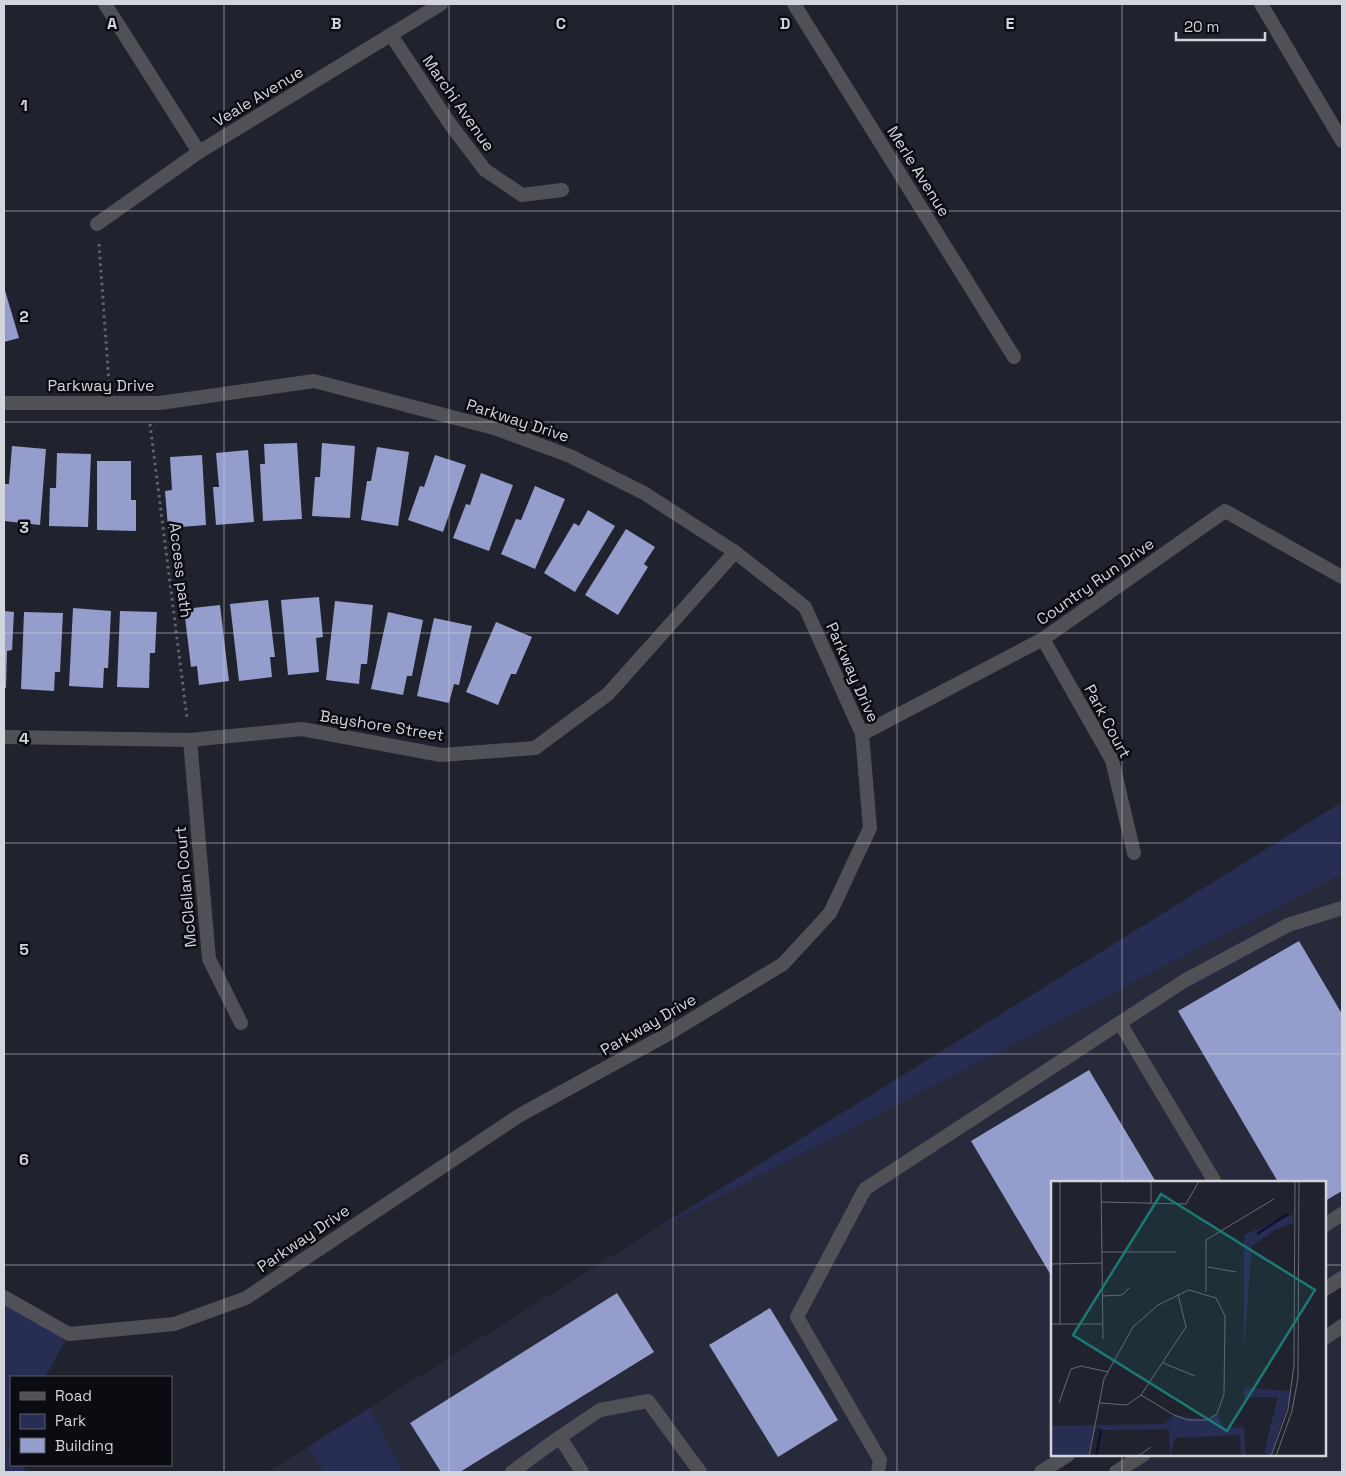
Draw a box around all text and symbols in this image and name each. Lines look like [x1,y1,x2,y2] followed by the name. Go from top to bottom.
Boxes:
[1176,10,1265,42] scale bar
[107,13,117,34] text: A
[331,13,341,34] text: B
[556,13,566,34] text: C
[780,13,790,34] text: D
[1006,13,1015,34] text: E
[1184,17,1219,36] text: 20 m
[418,51,499,155] street label: Marchi Avenue
[209,61,307,132] street label: Veale Avenue
[20,95,28,116] text: 1
[882,122,955,221] street label: Merle Avenue
[19,306,29,327] text: 2
[47,375,155,396] street label: Parkway Drive
[464,394,572,447] street label: Parkway Drive
[19,517,29,538] text: 3
[164,521,197,619] street label: Access path
[1032,533,1158,630] street label: Country Run Drive
[821,619,884,725] street label: Parkway Drive
[1079,681,1136,762] street label: Park Court
[318,705,446,746] street label: Bayshore Street
[19,728,29,749] text: 4
[170,826,201,948] street label: McClellan Court
[19,939,29,960] text: 5
[597,989,700,1060] street label: Parkway Drive
[19,1149,29,1170] text: 6
[1051,1181,1326,1456] inset map
[253,1200,354,1277] street label: Parkway Drive
[10,1376,172,1466] legend
[55,1386,92,1405] text: Road
[55,1411,86,1430] text: Park
[55,1436,114,1455] text: Building

